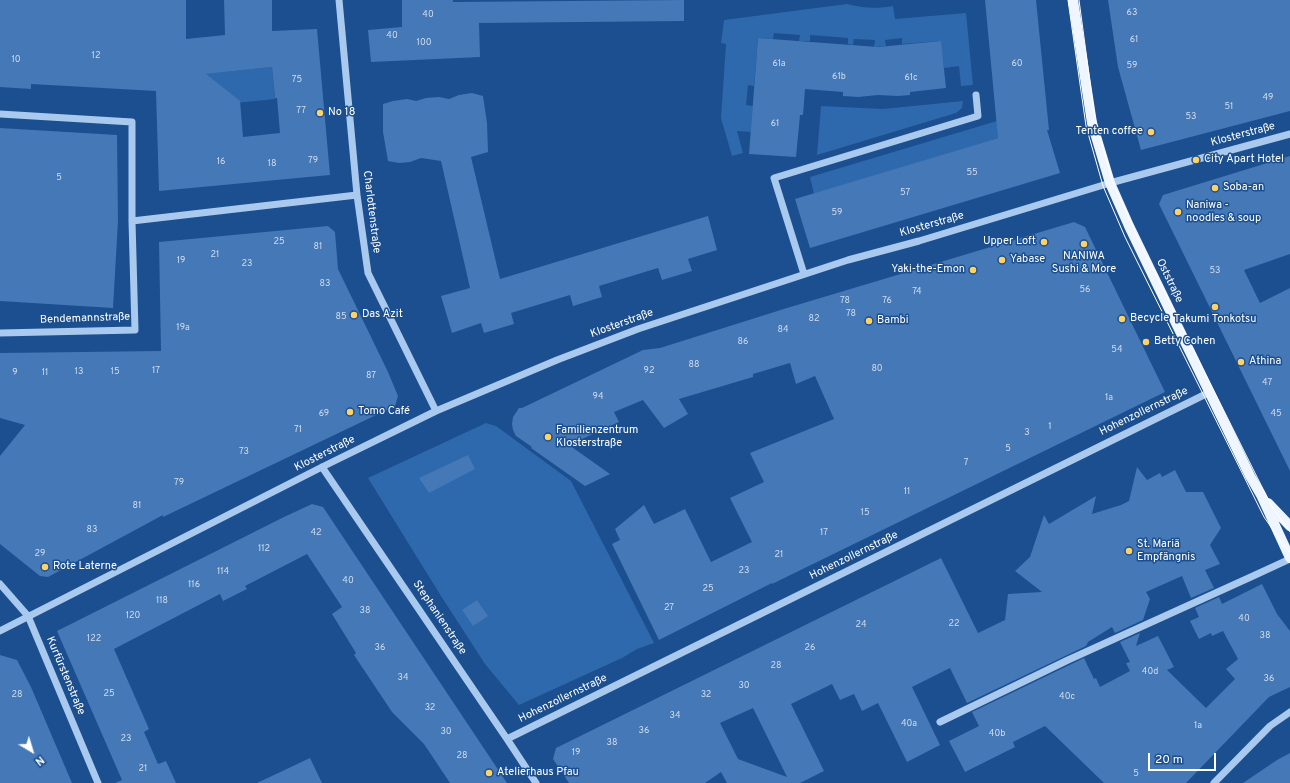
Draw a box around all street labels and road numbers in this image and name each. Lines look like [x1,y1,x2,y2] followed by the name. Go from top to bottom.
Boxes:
[1209,120,1277,150] street label: Klosterstraße
[359,170,383,254] street label: Charlottenstraße
[898,210,966,240] street label: Klosterstraße
[1153,257,1185,305] street label: Oststraße
[589,307,655,341] street label: Klosterstraße
[40,311,130,327] street label: Bendemannstraße
[1098,385,1190,439] street label: Hohenzollernstraße
[293,433,357,475] street label: Klosterstraße
[808,529,900,583] street label: Hohenzollernstraße
[409,578,469,658] street label: Stephanienstraße
[43,635,87,717] street label: Kurfürstenstraße
[517,672,609,726] street label: Hohenzollernstraße

